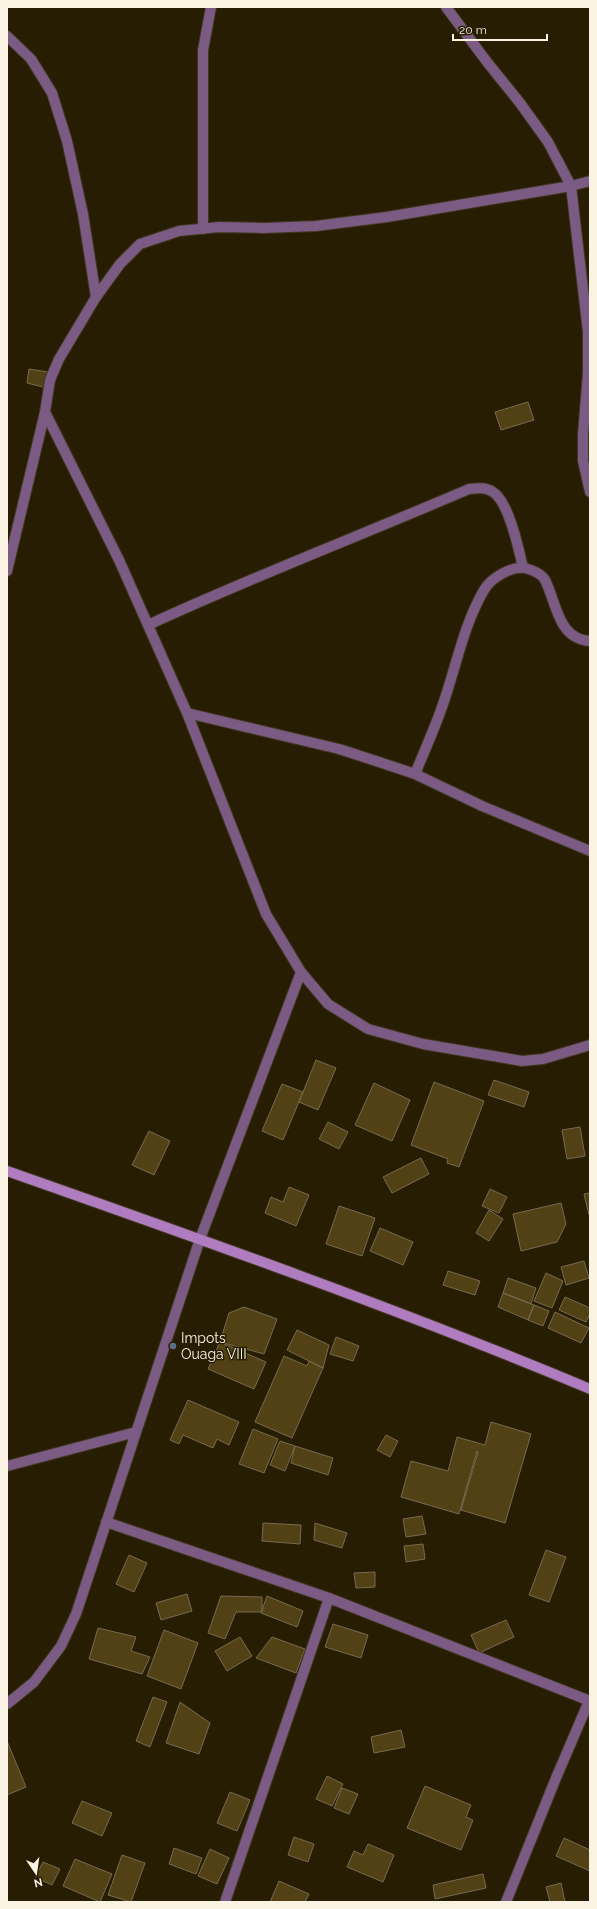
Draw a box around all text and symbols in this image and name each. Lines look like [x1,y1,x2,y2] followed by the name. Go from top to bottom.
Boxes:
[453,16,547,42] scale bar
[459,23,487,37] text: 20 m
[181,1330,247,1362] place label: Impots Ouaga VIII
[168,1341,178,1351] marker: Impots Ouaga VIII
[16,1853,56,1893] north arrow
[33,1875,44,1890] text: N

